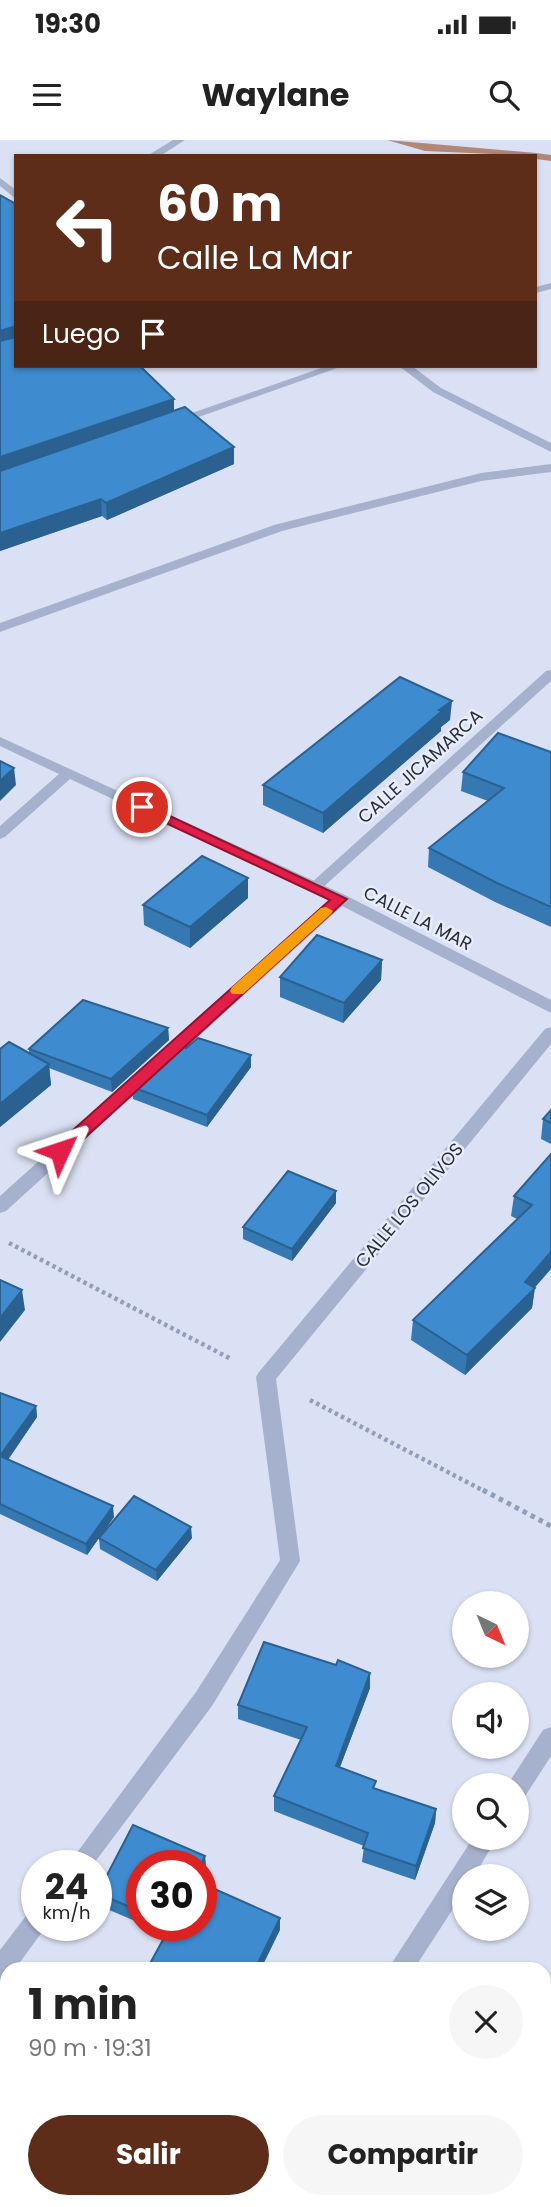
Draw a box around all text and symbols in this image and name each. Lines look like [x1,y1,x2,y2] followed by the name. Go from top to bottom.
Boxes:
[35,6,101,42] text: 19:30
[201,72,350,117] text: Waylane
[28,76,66,114] icon: menu
[485,76,523,114] icon: search
[157,170,282,238] text: 60 m
[42,182,133,273] icon: left
[157,235,353,280] text: Calle La Mar
[134,315,172,353] icon: arrive
[42,316,120,352] text: Luego
[352,703,488,829] street label: CALLE JICAMARCA
[112,777,172,837] pin
[123,788,161,826] icon: arrive
[359,880,477,956] street label: CALLE LA MAR
[23,1114,97,1188] position arrow
[349,1137,469,1273] street label: CALLE LOS OLIVOS
[452,1591,528,1668] north arrow
[452,1591,529,1941] map controls
[452,1682,529,1759] button: sound
[452,1773,529,1850] button: search
[126,1850,217,1941] speed limit sign: 30
[45,1862,88,1911] text: 24
[452,1864,529,1941] button: layers
[43,1900,90,1925] text: km/h
[28,1975,138,2034] text: 1 min
[449,1985,523,2059] button: close
[28,2032,152,2064] text: 90 m · 19:31
[28,2115,269,2195] button: Salir
[283,2115,523,2195] button: Compartir

